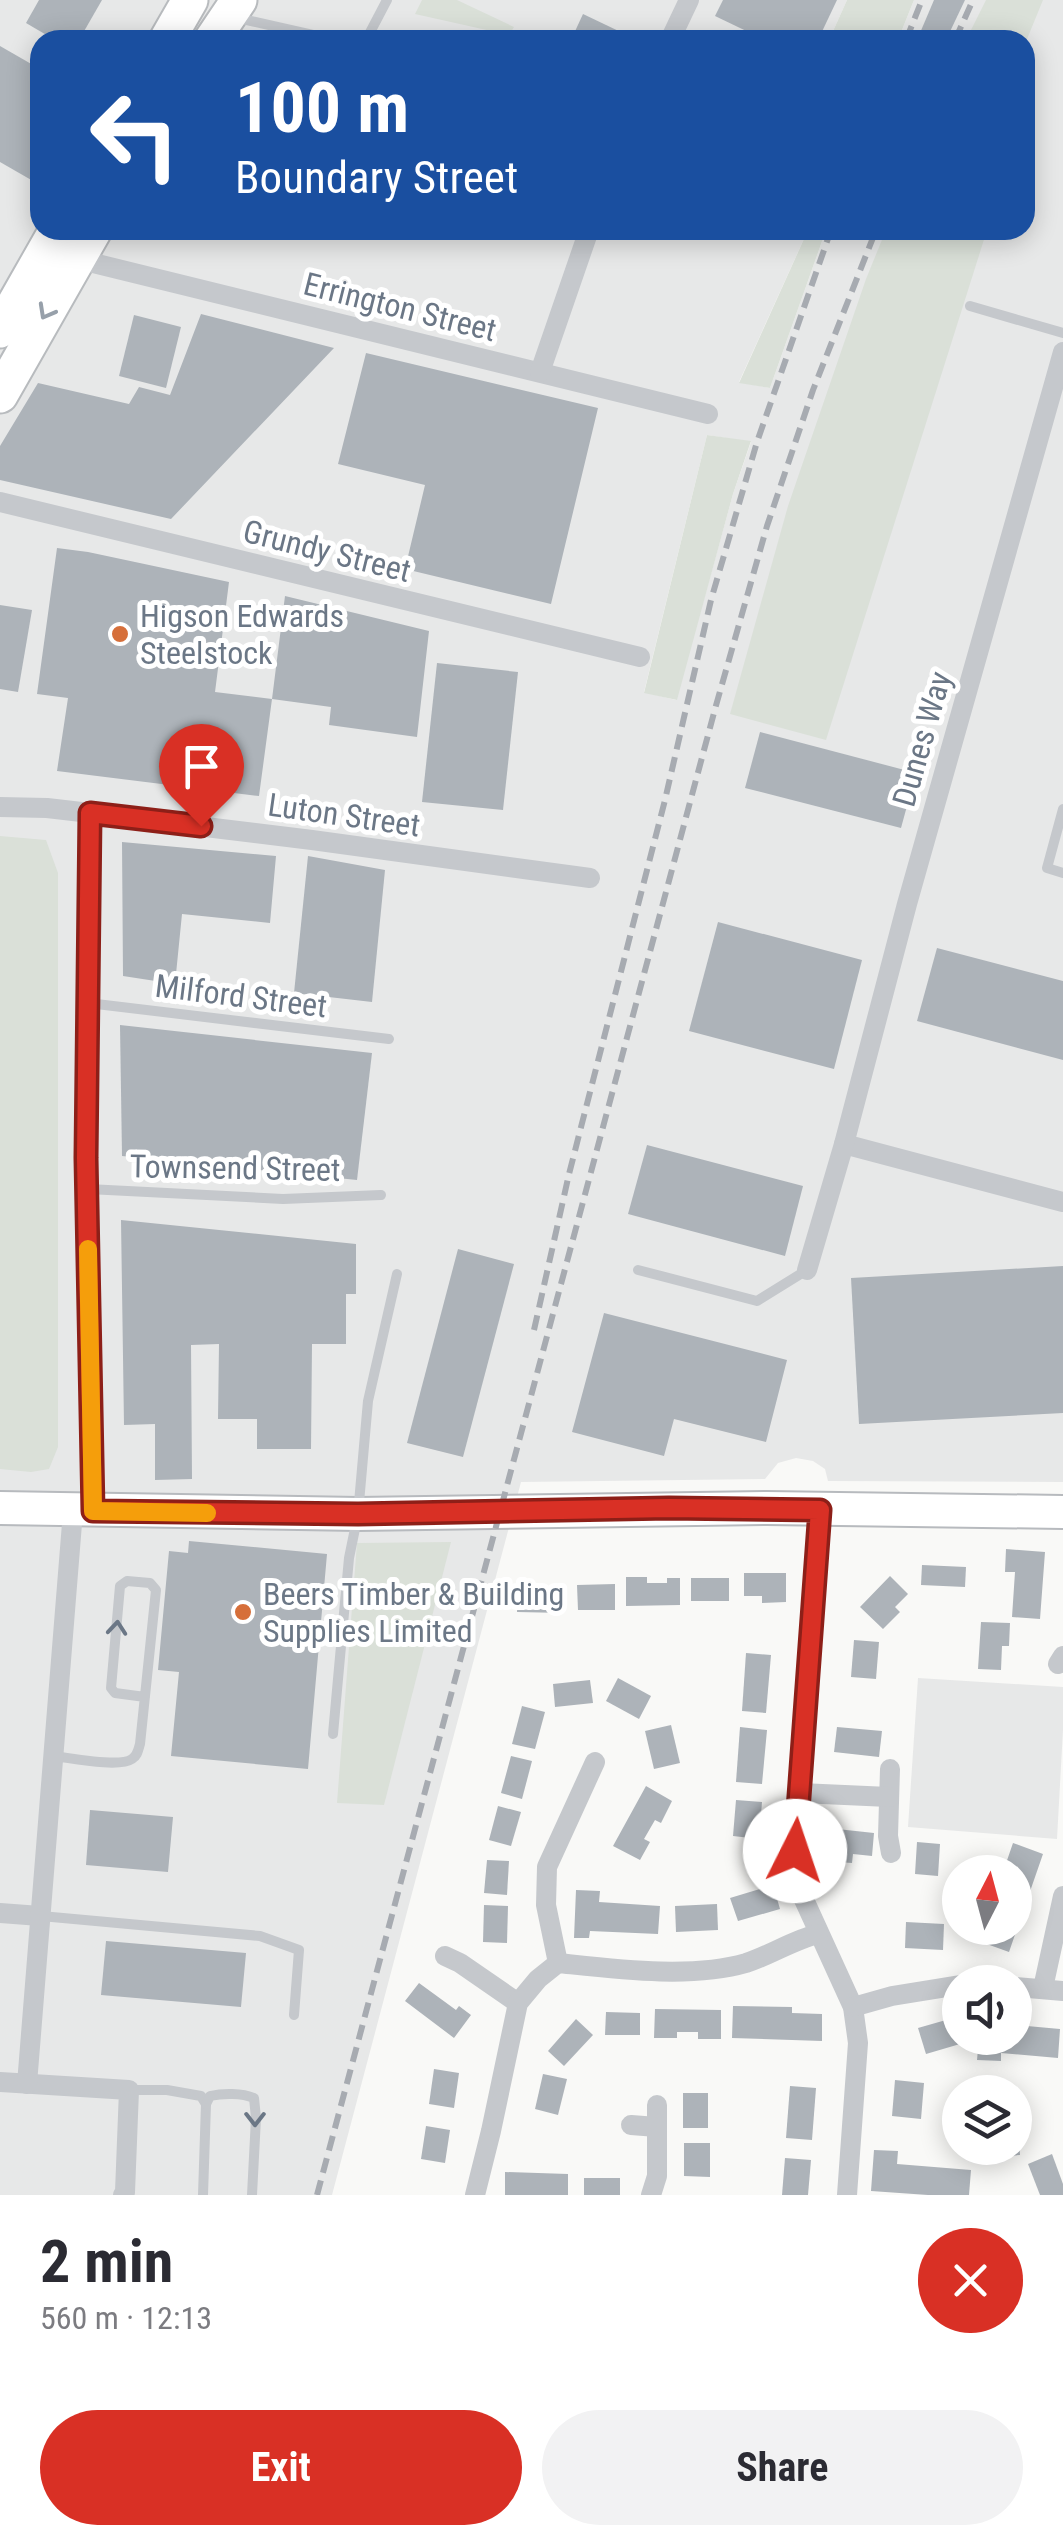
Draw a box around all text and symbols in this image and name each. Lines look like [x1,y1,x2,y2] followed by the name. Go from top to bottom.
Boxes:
[235,67,409,149] text: 100 m
[70,70,200,200] icon: left
[235,151,518,204] text: Boundary Street
[300,265,500,349] street label: Errington Street
[39,302,59,320] one-way arrow
[239,512,415,590] street label: Grundy Street
[140,597,344,672] place label: Higson Edwards Steelstock
[109,623,131,645] marker: Higson Edwards Steelstock
[885,667,959,811] street label: Dunes Way
[159,724,244,827] pin
[174,739,229,794] icon: arrive
[266,786,422,844] street label: Luton Street
[153,967,329,1025] street label: Milford Street
[129,1147,341,1189] street label: Townsend Street
[263,1575,564,1650] place label: Beers Timber & Building Supplies Limited
[232,1601,254,1623] marker: Beers Timber & Building Supplies Limited
[105,1619,127,1635] one-way arrow
[743,1799,847,1903] position arrow
[942,1855,1032,1945] north arrow
[942,1855,1032,2165] map controls
[942,1965,1032,2055] button: sound
[942,2075,1032,2165] button: layers
[244,2112,266,2128] one-way arrow
[40,2226,173,2297] text: 2 min
[918,2228,1023,2333] button: close
[40,2299,212,2337] text: 560 m · 12:13
[40,2410,522,2525] button: Exit
[542,2410,1023,2525] button: Share

